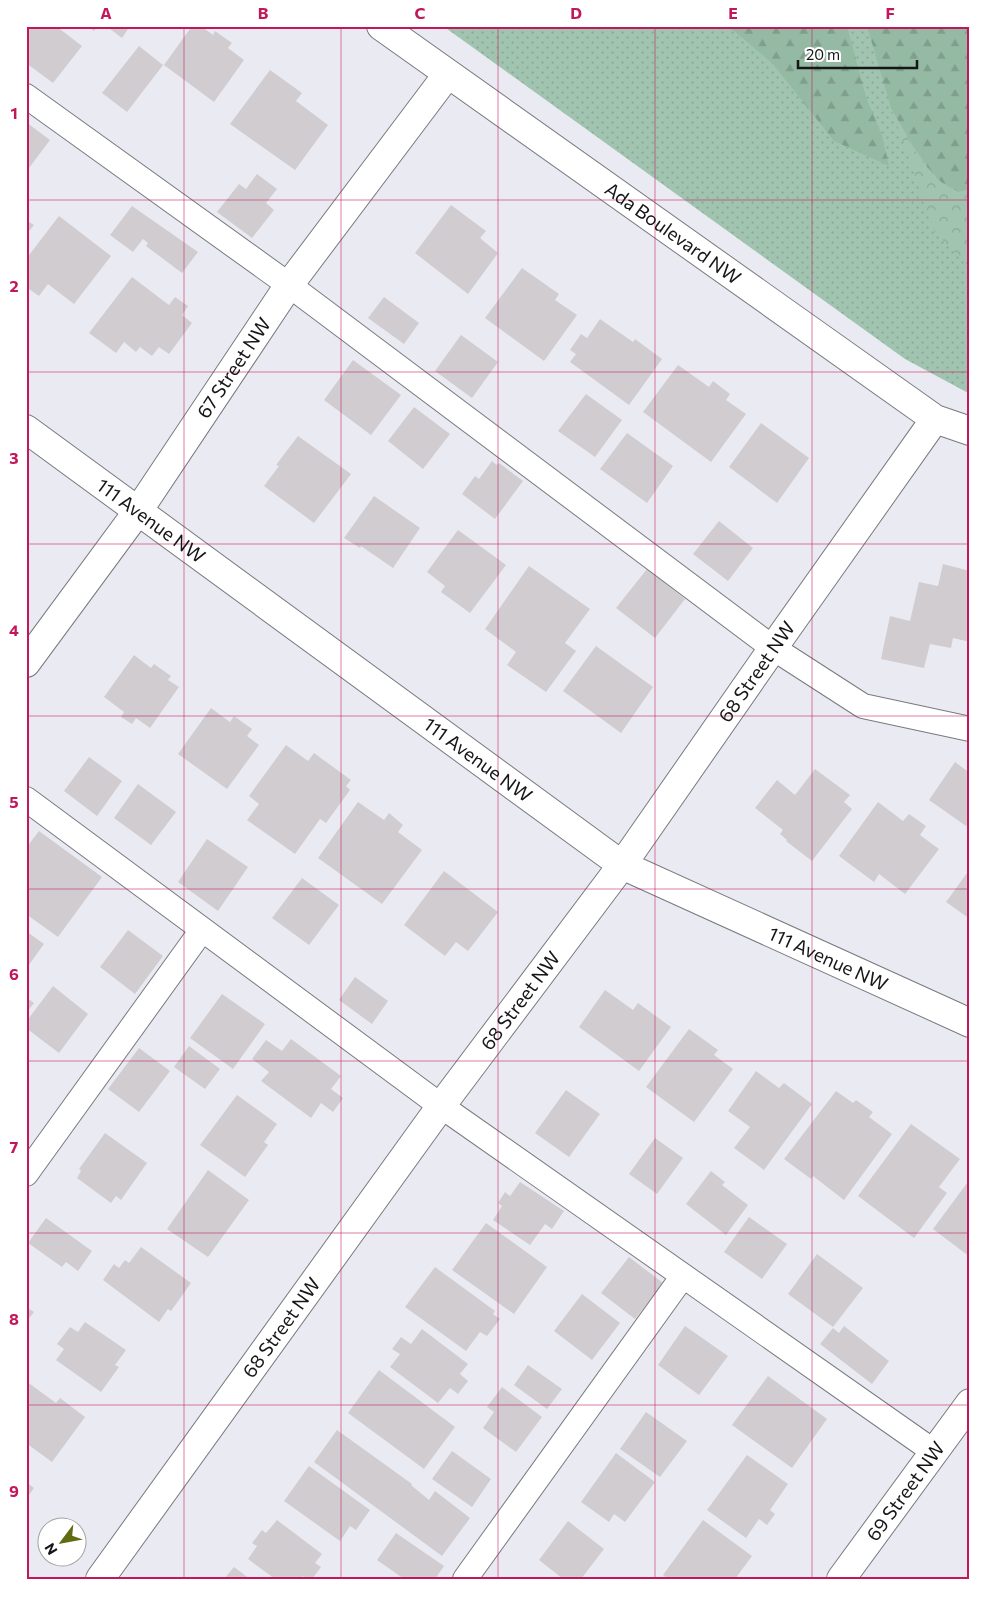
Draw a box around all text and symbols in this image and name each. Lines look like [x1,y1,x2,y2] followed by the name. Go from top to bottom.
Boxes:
[100,3,112,22] text: A
[258,3,269,22] text: B
[415,3,426,22] text: C
[570,3,582,22] text: D
[728,3,738,22] text: E
[885,3,895,22] text: F
[798,38,917,70] scale bar
[806,45,840,63] text: 20 m
[10,103,18,122] text: 1
[601,177,746,289] street label: Ada Boulevard NW
[9,276,19,295] text: 2
[191,313,275,422] street label: 67 Street NW
[9,448,19,467] text: 3
[93,473,210,567] street label: 111 Avenue NW
[713,617,799,726] street label: 68 Street NW
[9,620,19,639] text: 4
[420,712,537,807] street label: 111 Avenue NW
[9,792,19,811] text: 5
[765,921,892,995] street label: 111 Avenue NW
[475,946,564,1054] street label: 68 Street NW
[9,964,19,983] text: 6
[10,1137,19,1156] text: 7
[237,1273,325,1382] street label: 68 Street NW
[9,1309,19,1328] text: 8
[861,1437,949,1545] street label: 69 Street NW
[9,1481,19,1500] text: 9
[38,1518,88,1568] north arrow
[41,1540,61,1558] text: N

